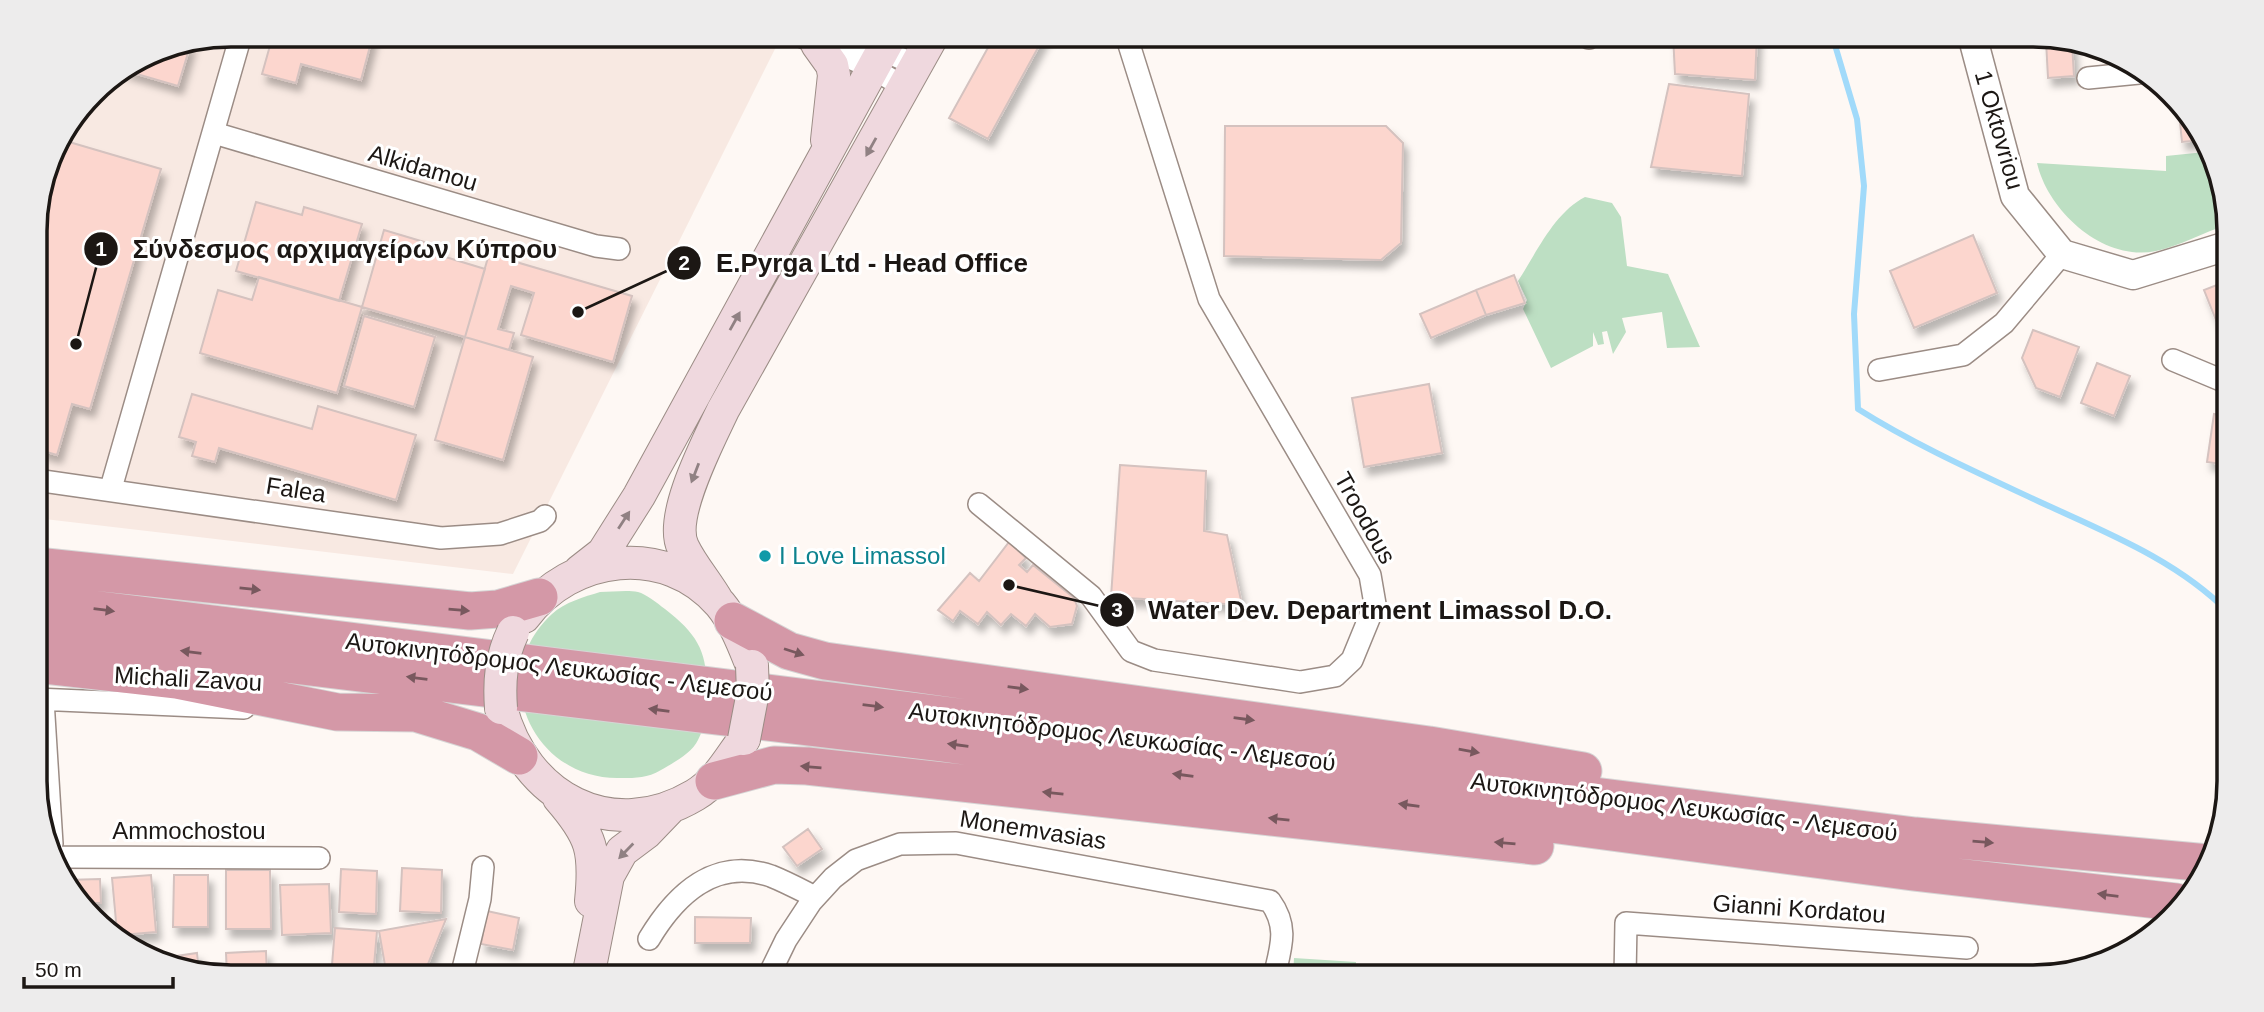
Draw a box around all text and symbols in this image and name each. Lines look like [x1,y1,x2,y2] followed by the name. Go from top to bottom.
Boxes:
[1970,67,2029,193] street label: 1 Oktovriou
[865,137,877,156] one-way arrow
[366,139,481,196] street label: Alkidamou
[84,225,571,272] callout: Σύνδεσμος αρχιμαγείρων Κύπρου
[133,234,557,264] text: Σύνδεσμος αρχιμαγείρων Κύπρου
[95,237,107,260] text: 1
[667,239,1042,286] callout: E.Pyrga Ltd - Head Office
[716,248,1028,278] text: E.Pyrga Ltd - Head Office
[678,251,690,274] text: 2
[729,312,741,331] one-way arrow
[689,462,700,483] one-way arrow
[1329,467,1402,568] street label: Troodous
[264,471,328,508] street label: Falea
[617,511,631,529] one-way arrow
[779,542,946,569] place label: I Love Limassol
[757,548,773,564] marker: I Love Limassol
[239,584,261,595] one-way arrow
[1099,586,1626,633] callout: Water Dev. Department Limassol D.O.
[1148,595,1612,625] text: Water Dev. Department Limassol D.O.
[1111,598,1123,621] text: 3
[93,605,115,616] one-way arrow
[448,605,470,616] one-way arrow
[344,627,774,706] street label: Αυτοκινητόδρομος Λευκωσίας - Λεμεσού
[180,646,202,657] one-way arrow
[784,647,805,658] one-way arrow
[113,661,263,696] street label: Michali Zavou
[406,673,428,684] one-way arrow
[1007,683,1029,694] one-way arrow
[907,697,1337,776] street label: Αυτοκινητόδρομος Λευκωσίας - Λεμεσού
[862,701,884,712] one-way arrow
[648,704,670,715] one-way arrow
[1233,714,1255,725] one-way arrow
[946,739,968,750] one-way arrow
[1458,746,1480,757] one-way arrow
[800,761,822,772] one-way arrow
[1469,767,1899,846] street label: Αυτοκινητόδρομος Λευκωσίας - Λεμεσού
[1172,769,1194,780] one-way arrow
[1042,788,1064,799] one-way arrow
[1397,799,1419,810] one-way arrow
[958,805,1108,854] street label: Monemvasias
[1268,813,1290,824] one-way arrow
[112,817,266,844] street label: Ammochostou
[1494,837,1516,848] one-way arrow
[1973,837,1995,848] one-way arrow
[617,842,634,859] one-way arrow
[1712,889,1886,928] street label: Gianni Kordatou
[2097,889,2119,900] one-way arrow
[24,946,173,990] scale bar
[35,958,82,981] text: 50 m

